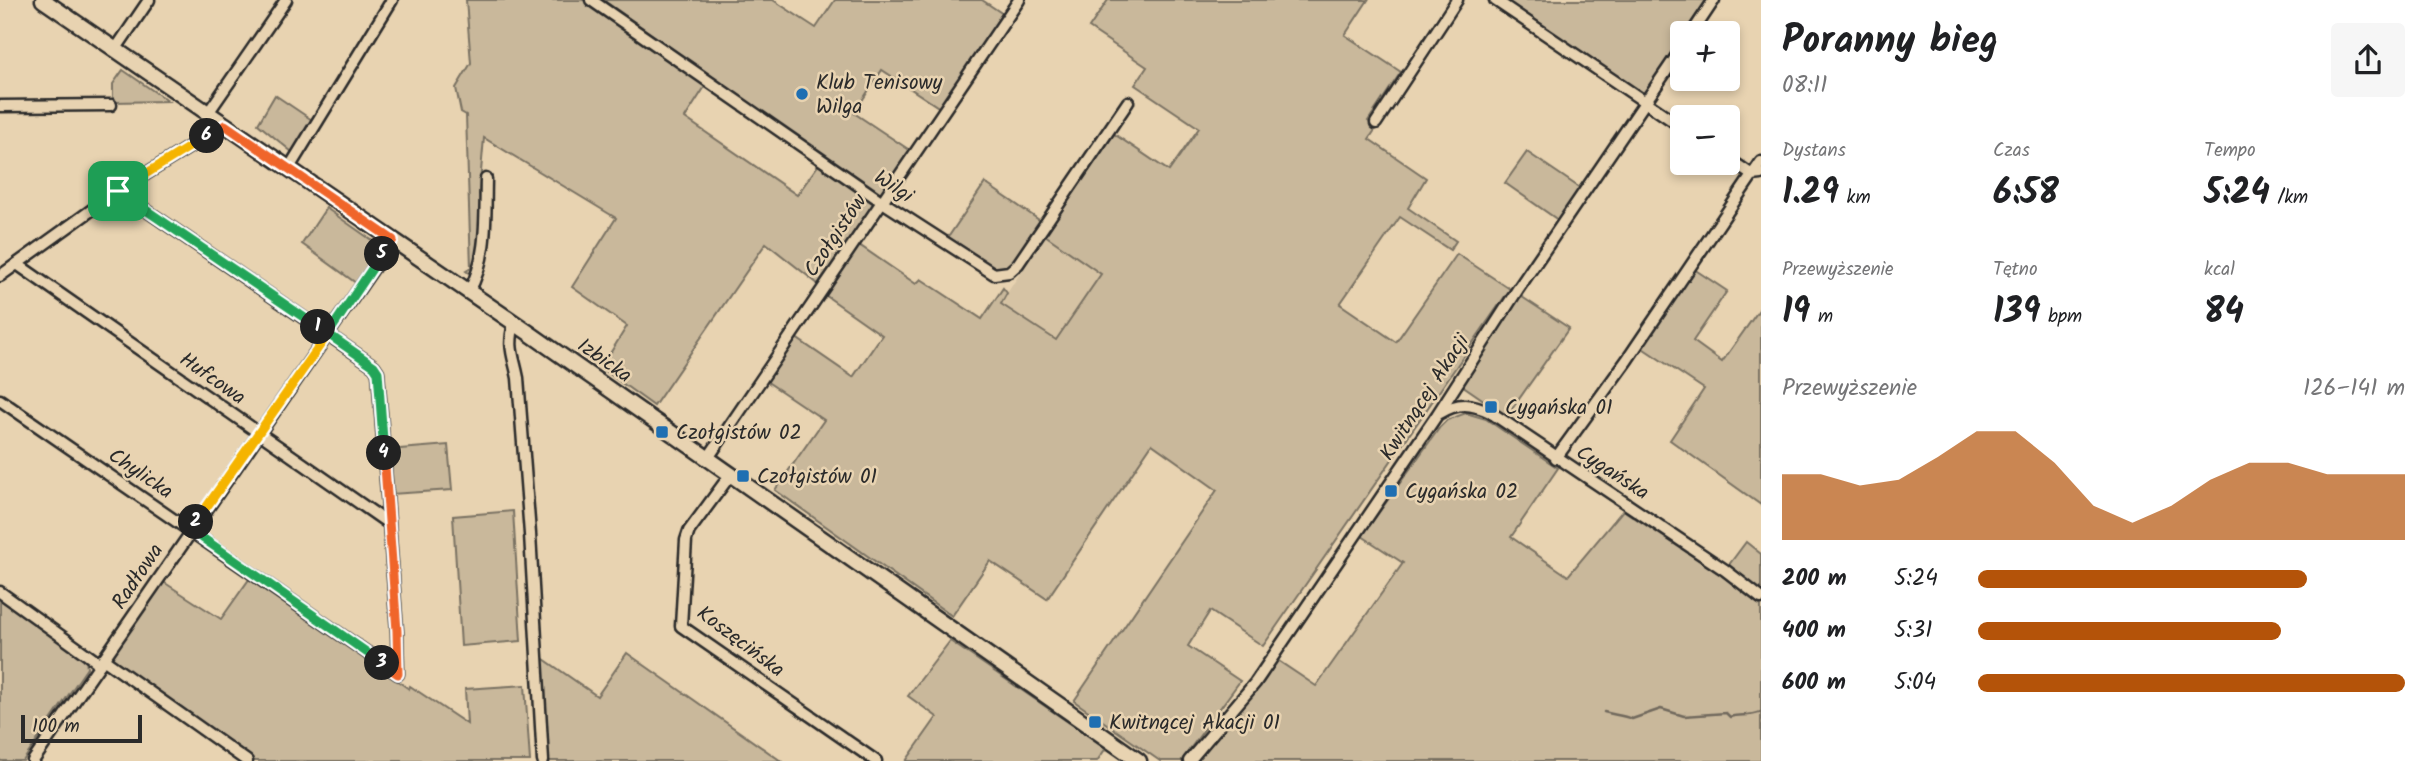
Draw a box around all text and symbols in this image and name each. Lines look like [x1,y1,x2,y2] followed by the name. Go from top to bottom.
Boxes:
[1782,12,1998,72] text: Poranny bieg
[1670,21,1740,175] map controls
[1670,21,1740,91] button: +
[2331,23,2405,97] button: share
[816,67,943,124] place label: Klub Tenisowy Wilga
[1782,68,1827,104] text: 08:11
[794,86,810,102] marker: Klub Tenisowy Wilga
[1670,105,1740,175] button: −
[190,118,224,154] pin: 6
[201,120,212,150] text: 6
[1782,136,1846,166] text: Dystans
[1993,136,2030,166] text: Czas
[2204,136,2256,166] text: Tempo
[88,161,148,221] pin
[867,162,920,213] street label: Wilgi
[1782,166,1839,222] text: 1.29
[1993,166,2059,222] text: 6:58
[2204,166,2270,222] text: 5:24
[99,172,137,210] icon: arrive
[1839,183,1871,213] text: km
[2270,183,2308,213] text: /km
[796,187,877,284] street label: Czołgistów
[364,236,400,272] pin: 5
[377,238,386,268] text: 5
[1782,255,1894,285] text: Przewyższenie
[1993,255,2038,285] text: Tętno
[2204,255,2235,285] text: kcal
[1782,285,1810,341] text: 19
[1993,285,2040,341] text: 139
[2204,285,2244,341] text: 84
[1810,302,1833,332] text: m
[2040,302,2082,332] text: bpm
[300,310,336,344] pin: 1
[315,311,320,341] text: 1
[1372,327,1479,468] street label: Kwitnącej Akacji
[570,330,639,392] street label: Izbicka
[172,344,252,414] street label: Hufcowa
[1782,371,1917,407] text: Przewyższenie
[2303,371,2405,407] text: 126–141 m
[1505,392,1613,425] place label: Cygańska 01
[1483,399,1499,415] marker: Cygańska 01
[676,417,802,450] place label: Czołgistów 02
[654,424,670,440] marker: Czołgistów 02
[366,435,402,470] pin: 4
[378,437,389,467] text: 4
[1569,437,1656,509] street label: Cygańska
[101,440,180,508] street label: Chylicka
[757,461,877,494] place label: Czołgistów 01
[735,468,751,484] marker: Czołgistów 01
[1405,476,1518,509] place label: Cygańska 02
[1383,483,1399,499] marker: Cygańska 02
[178,504,214,540] pin: 2
[190,506,201,536] text: 2
[104,537,173,617] street label: Radłowa
[1782,561,1847,597] text: 200 m
[1894,561,1938,597] text: 5:24
[689,598,791,687] street label: Koszęcińska
[1782,613,1846,649] text: 400 m
[1894,613,1932,649] text: 5:31
[364,646,400,680] pin: 3
[376,647,387,677] text: 3
[1782,665,1846,701] text: 600 m
[1894,665,1936,701] text: 5:04
[1109,707,1280,740] place label: Kwitnącej Akacji 01
[21,712,142,744] scale bar
[32,712,80,742] text: 100 m
[1087,714,1103,730] marker: Kwitnącej Akacji 01

